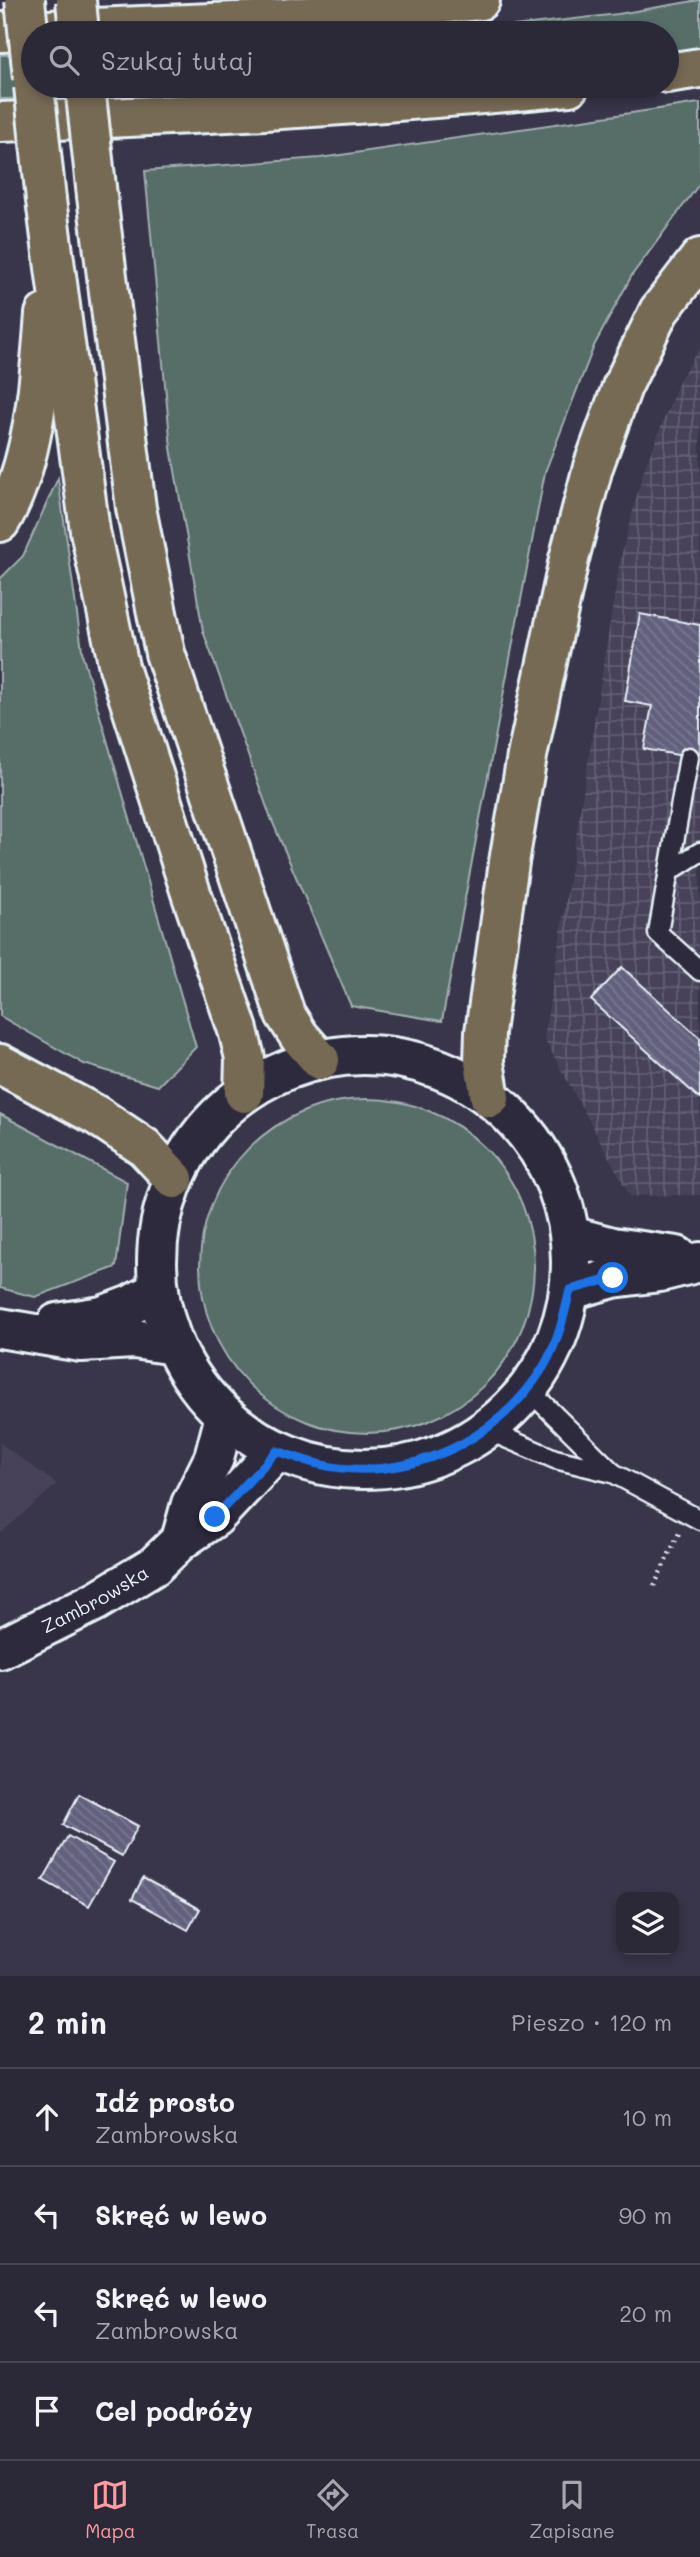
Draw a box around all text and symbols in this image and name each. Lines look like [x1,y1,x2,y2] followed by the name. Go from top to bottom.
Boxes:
[21,21,679,98] search box
[45,41,83,79] icon: search
[101,43,253,77] text: Szukaj tutaj
[597,1262,628,1293] route start
[199,1501,230,1532] route end
[37,1559,153,1638] street label: Zambrowska
[616,1892,679,1955] map controls
[616,1892,679,1955] button: layers
[28,2002,107,2042] text: 2 min
[511,2007,672,2037] text: Pieszo · 120 m
[95,2085,235,2119] text: Idź prosto
[28,2098,66,2136] icon: ahead
[622,2102,672,2132] text: 10 m
[95,2119,239,2149] text: Zambrowska
[28,2196,66,2234] icon: left
[95,2198,267,2232] text: Skręć w lewo
[619,2200,672,2230] text: 90 m
[95,2281,267,2315] text: Skręć w lewo
[28,2294,66,2332] icon: left
[619,2298,672,2328] text: 20 m
[95,2315,239,2345] text: Zambrowska
[28,2392,66,2430] icon: arrive
[95,2394,253,2428] text: Cel podróży
[85,2476,136,2543] tab: Mapa
[306,2476,359,2543] tab: Trasa
[529,2476,615,2543] tab: Zapisane

